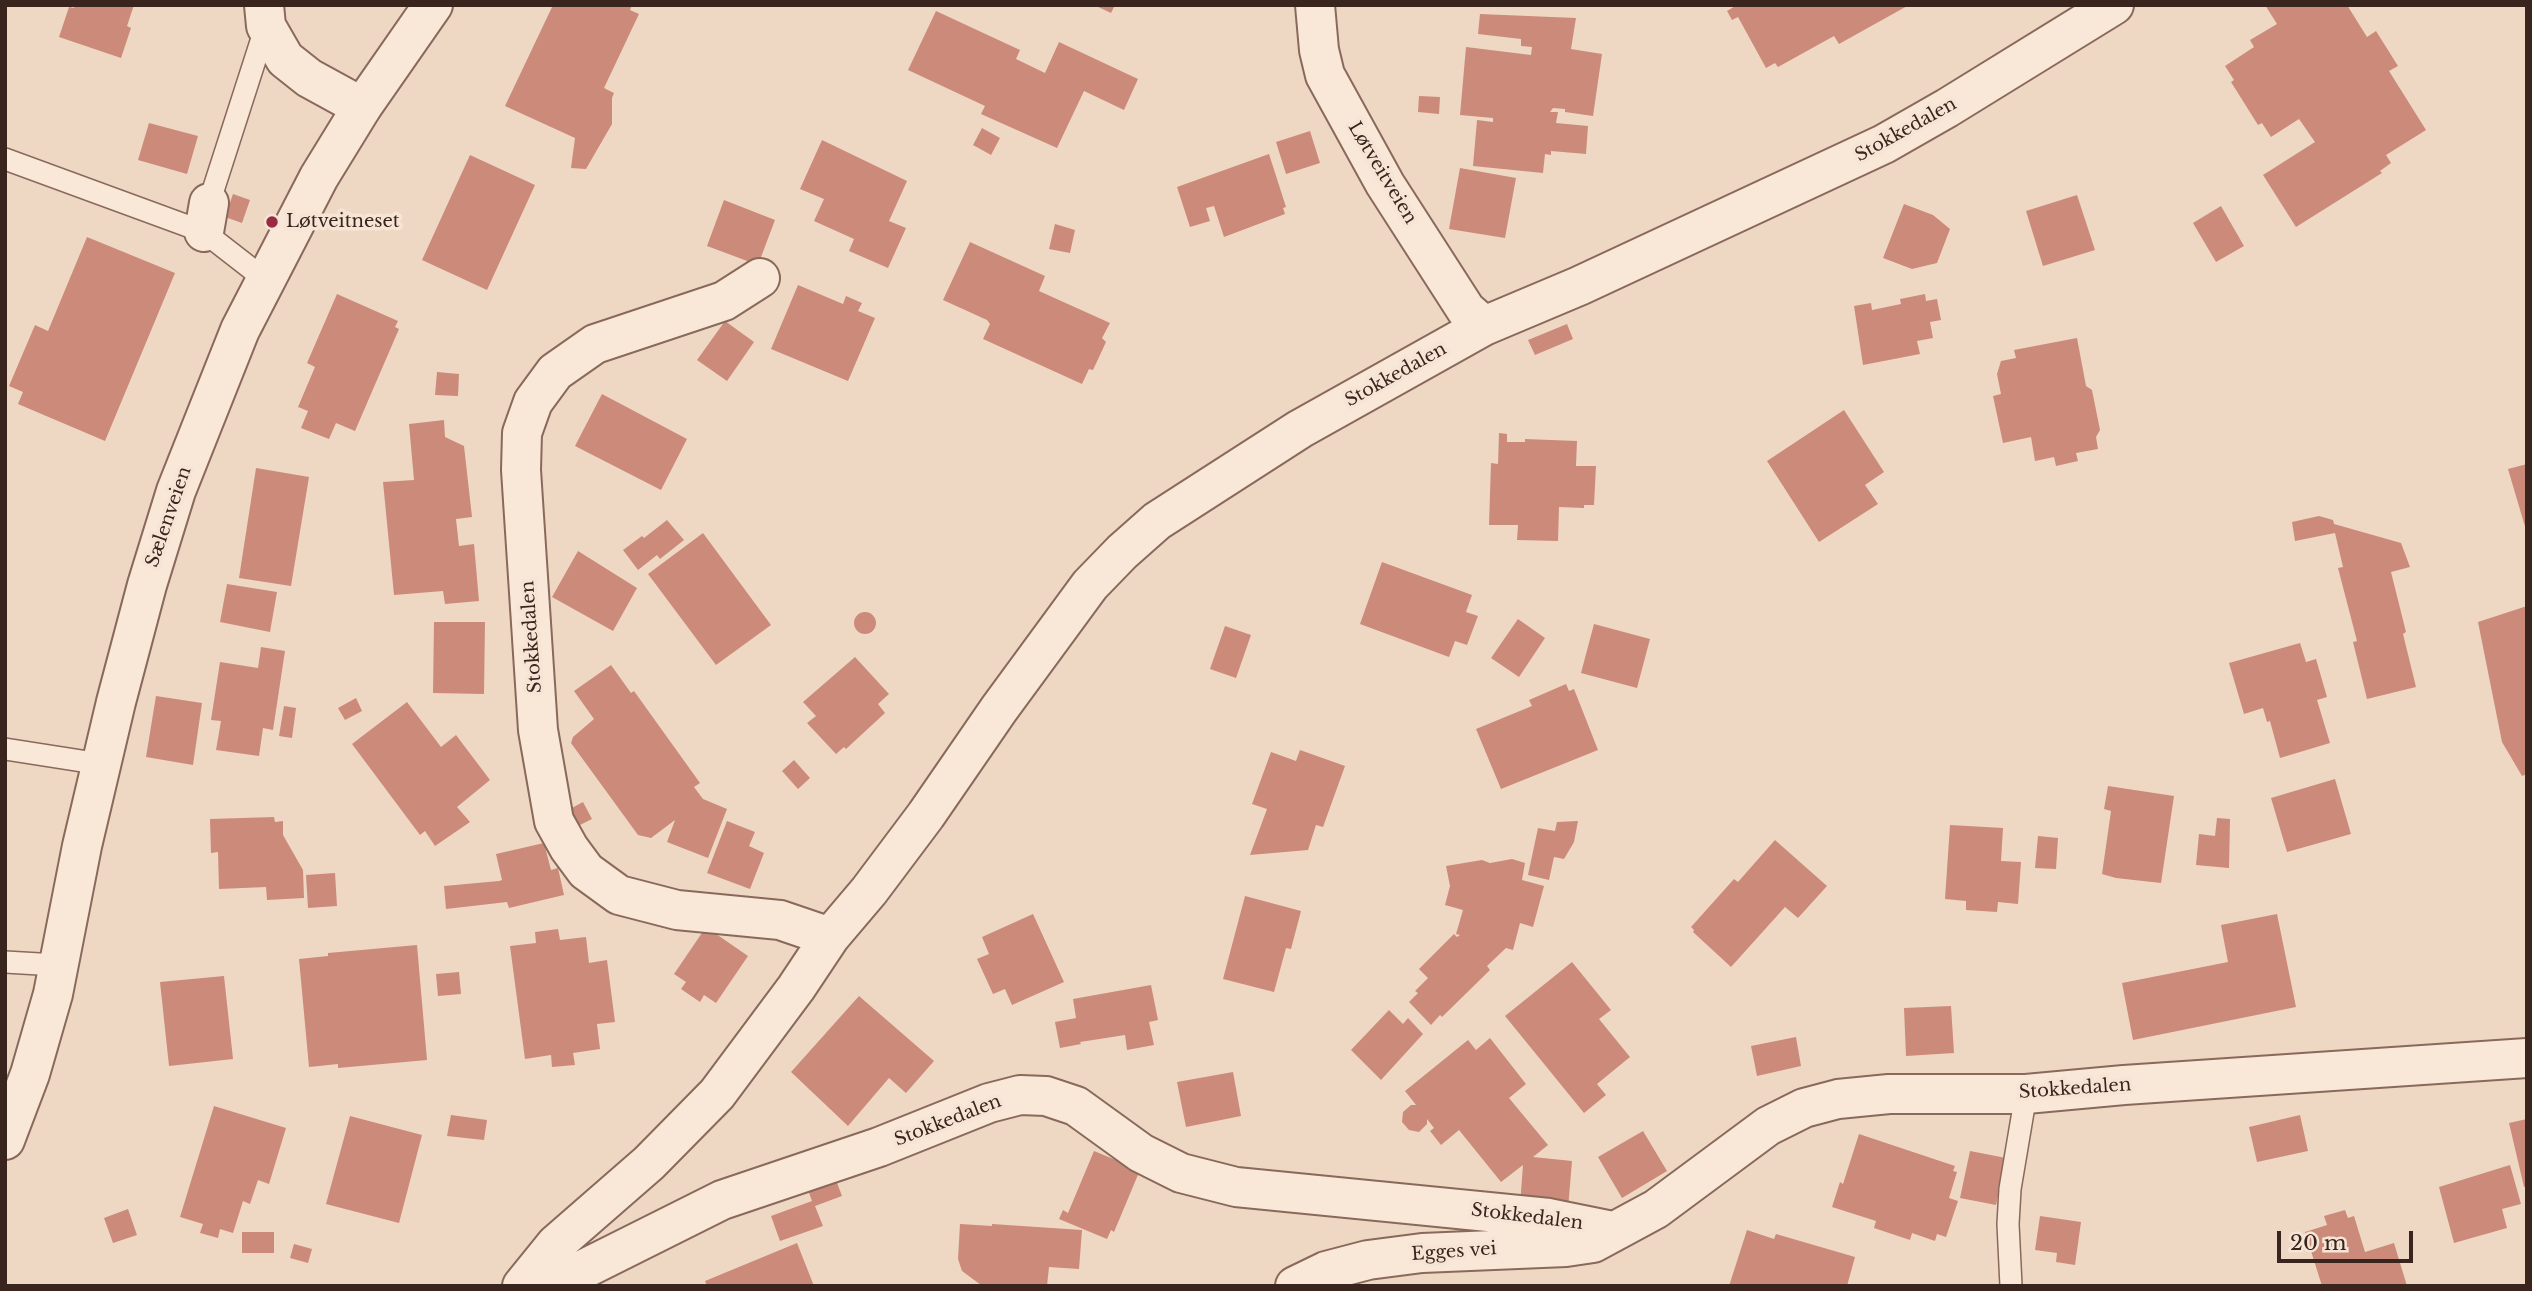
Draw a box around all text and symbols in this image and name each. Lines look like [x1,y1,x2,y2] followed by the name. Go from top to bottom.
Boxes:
[1852,93,1960,167] street label: Stokkedalen
[1343,118,1421,228] street label: Løtveitveien
[286,211,400,233] place label: Løtveitneset
[264,214,280,230] marker: Løtveitneset
[1342,338,1450,412] street label: Stokkedalen
[142,464,196,570] street label: Sælenveien
[517,580,547,694] street label: Stokkedalen
[2018,1074,2132,1104] street label: Stokkedalen
[892,1091,1004,1151] street label: Stokkedalen
[1470,1199,1584,1235] street label: Stokkedalen
[2280,1218,2416,1262] scale bar
[2290,1230,2347,1256] text: 20 m
[1411,1238,1497,1266] street label: Egges vei

